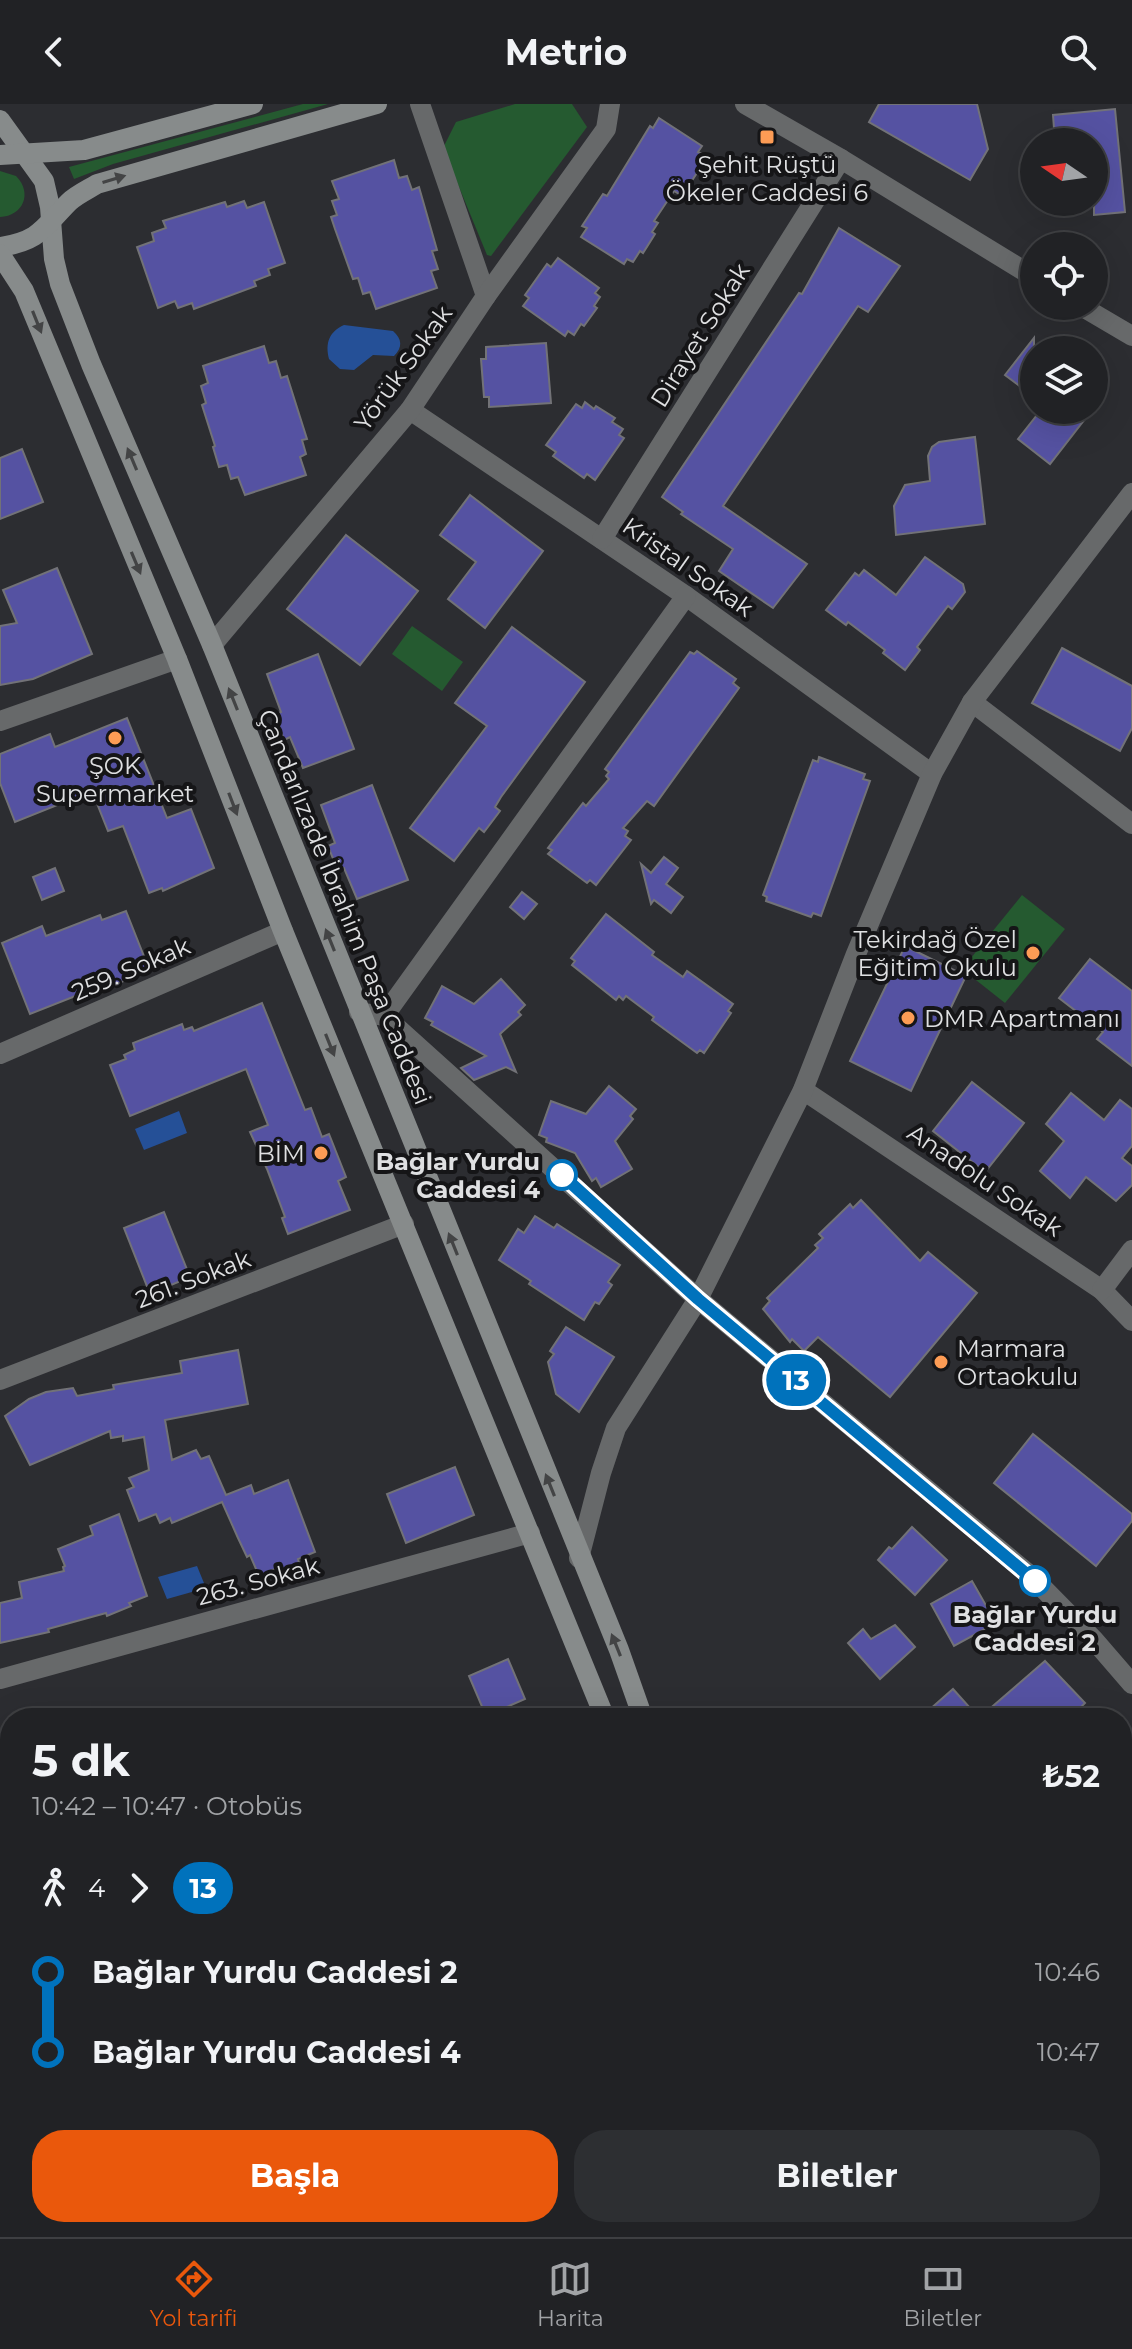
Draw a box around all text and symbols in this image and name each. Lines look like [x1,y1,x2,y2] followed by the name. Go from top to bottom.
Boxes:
[32,30,76,74] icon: back
[505,30,627,74] text: Metrio
[1056,30,1100,74] icon: search
[758,128,776,146] marker: Şehit Rüştü Ökeler Caddesi 6
[1020,128,1108,216] north arrow
[1020,128,1108,424] map controls
[666,150,868,207] place label: Şehit Rüştü Ökeler Caddesi 6
[103,172,127,185] one-way arrow
[1020,232,1108,320] button: locate
[644,257,756,412] street label: Dirayet Sokak
[348,299,459,436] street label: Yörük Sokak
[31,310,44,334] one-way arrow
[1020,336,1108,424] button: layers
[125,448,138,471] one-way arrow
[617,511,760,623] street label: Kristal Sokak
[129,551,142,575] one-way arrow
[227,687,240,711] one-way arrow
[252,705,438,1109] street label: Çandarlızade İbrahim Paşa Caddesi
[106,729,124,747] marker: ŞOK Supermarket
[36,751,194,808] place label: ŞOK Supermarket
[227,792,240,816] one-way arrow
[854,925,1017,982] place label: Tekirdağ Özel Eğitim Okulu
[324,928,337,952] one-way arrow
[68,931,195,1007] street label: 259. Sokak
[1024,944,1042,962] marker: Tekirdağ Özel Eğitim Okulu
[924,1004,1120,1033] place label: DMR Apartmanı
[899,1009,917,1027] marker: DMR Apartmanı
[324,1033,337,1057] one-way arrow
[902,1118,1068,1243] street label: Anadolu Sokak
[257,1139,305,1168] place label: BİM
[312,1144,330,1162] marker: BİM
[376,1147,540,1204] place label: Bağlar Yurdu Caddesi 4
[547,1160,577,1190] marker: Bağlar Yurdu Caddesi 4
[446,1232,459,1256] one-way arrow
[131,1244,255,1314] street label: 261. Sokak
[957,1334,1078,1391] place label: Marmara Ortaokulu
[932,1353,950,1371] marker: Marmara Ortaokulu
[760,1354,832,1406] line badge: 13
[782,1363,810,1397] text: 13
[543,1473,556,1497] one-way arrow
[194,1551,323,1611] street label: 263. Sokak
[1020,1566,1050,1596] marker: Bağlar Yurdu Caddesi 2
[953,1600,1117,1657] place label: Bağlar Yurdu Caddesi 2
[609,1633,622,1657] one-way arrow
[32,1733,130,1787] text: 5 dk
[1042,1758,1100,1795] text: ₺52
[32,1790,302,1822] text: 10:42 – 10:47 · Otobüs
[32,1866,76,1910] icon: walk
[117,1866,161,1910] icon: forward
[189,1871,217,1905] text: 13
[88,1872,105,1904] text: 4
[92,1954,458,1991] text: Bağlar Yurdu Caddesi 2
[1035,1956,1100,1988] text: 10:46
[92,2034,461,2071] text: Bağlar Yurdu Caddesi 4
[1037,2036,1100,2068] text: 10:47
[32,2130,558,2222] button: Başla
[574,2130,1100,2222] button: Biletler
[150,2257,237,2332] tab: Yol tarifi
[537,2257,604,2332] tab: Harita
[903,2257,982,2332] tab: Biletler

